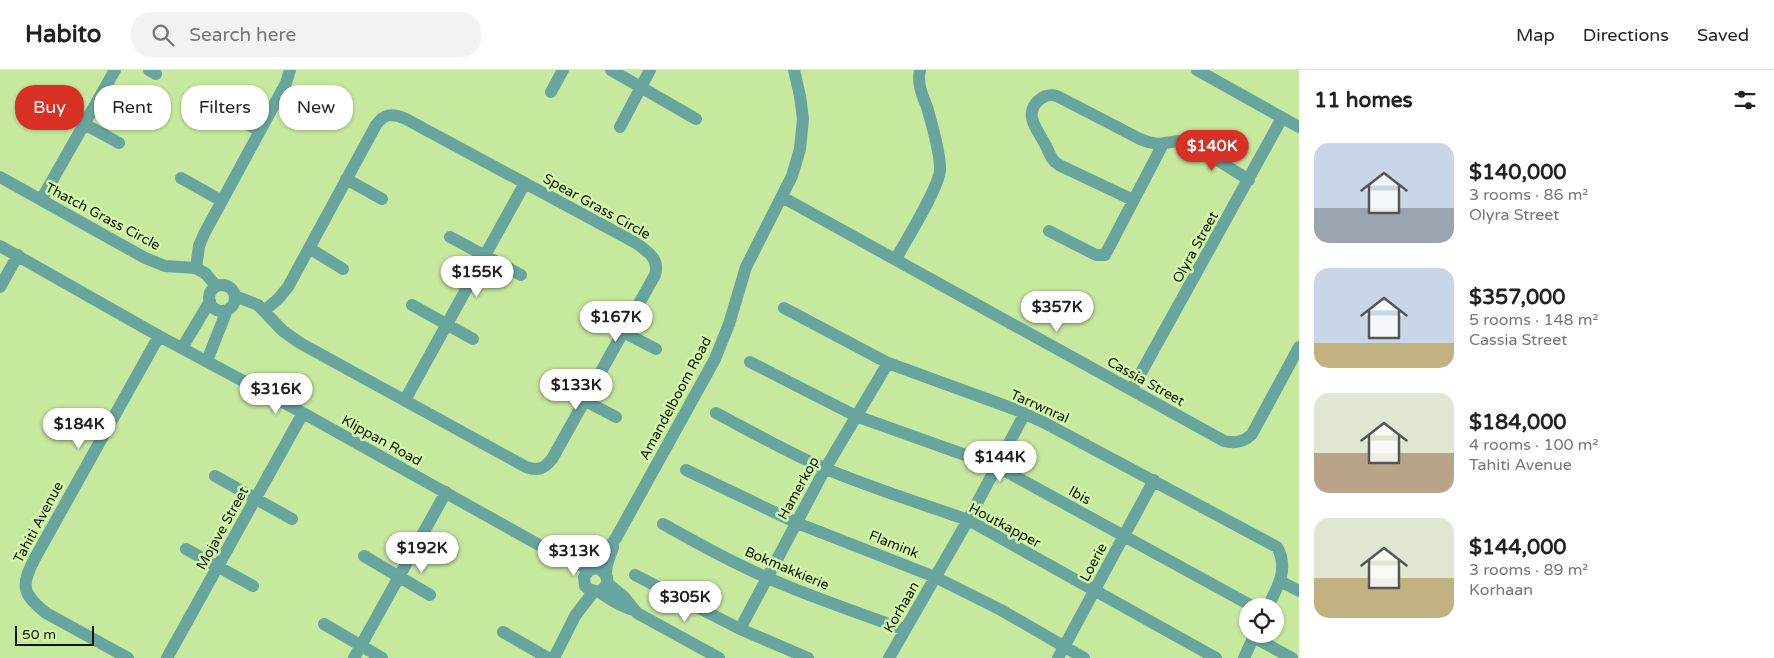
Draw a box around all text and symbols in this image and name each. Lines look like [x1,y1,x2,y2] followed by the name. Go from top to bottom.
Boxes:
[131,12,481,57] search box
[25,20,101,49] text: Habito
[149,21,177,49] icon: search
[189,24,296,46] text: Search here
[1516,24,1555,46] text: Map
[1583,24,1669,46] text: Directions
[1697,24,1749,46] text: Saved
[15,85,84,130] chip: Buy
[94,85,171,130] chip: Rent
[181,85,269,130] chip: Filters
[279,85,353,130] chip: New
[1731,86,1759,114] icon: filters
[1314,88,1413,113] text: 11 homes
[1177,129,1247,172] pin: $140K
[1187,136,1237,156] text: $140K
[1469,160,1567,185] text: $140,000
[1354,163,1414,223] icon: home
[540,170,654,243] street label: Spear Grass Circle
[42,179,163,254] street label: Thatch Grass Circle
[1469,185,1588,205] text: 3 rooms · 86 m²
[1469,205,1559,225] text: Olyra Street
[1169,208,1222,286] street label: Olyra Street
[442,256,512,298] pin: $155K
[452,262,502,282] text: $155K
[1469,285,1565,310] text: $357,000
[1354,288,1414,348] icon: home
[1022,290,1092,333] pin: $357K
[1032,297,1082,317] text: $357K
[581,300,651,343] pin: $167K
[591,307,641,327] text: $167K
[1469,310,1598,330] text: 5 rooms · 148 m²
[1469,330,1567,350] text: Cassia Street
[636,334,715,463] street label: Amandelboom Road
[1104,353,1188,410] street label: Cassia Street
[541,368,611,411] pin: $133K
[241,372,311,415] pin: $316K
[551,375,601,395] text: $133K
[251,379,301,399] text: $316K
[1008,386,1072,427] street label: Tarrwnral
[44,408,114,450] pin: $184K
[1469,410,1567,435] text: $184,000
[339,411,425,470] street label: Klippan Road
[1354,413,1414,473] icon: home
[54,414,104,434] text: $184K
[1469,435,1598,455] text: 4 rooms · 100 m²
[965,440,1035,483] pin: $144K
[975,447,1025,467] text: $144K
[774,454,823,523] street label: Hamerkop
[1469,455,1572,475] text: Tahiti Avenue
[10,479,67,566] street label: Tahiti Avenue
[1066,482,1094,509] street label: Ibis
[193,483,252,573] street label: Mojave Street
[966,499,1044,552] street label: Houtkapper
[866,527,922,562] street label: Flamink
[387,532,457,574] pin: $192K
[539,534,609,577] pin: $313K
[1469,535,1567,560] text: $144,000
[397,538,447,558] text: $192K
[1354,538,1414,598] icon: home
[1076,540,1111,584] street label: Loerie
[549,541,599,561] text: $313K
[742,543,832,594] street label: Bokmakkierie
[1469,560,1588,580] text: 3 rooms · 89 m²
[880,579,923,636] street label: Korhaan
[650,580,720,623] pin: $305K
[1469,580,1533,600] text: Korhaan
[660,587,710,607] text: $305K
[1239,598,1284,643] map controls
[1239,598,1284,643] button: locate
[15,623,94,646] scale bar
[22,626,56,643] text: 50 m

